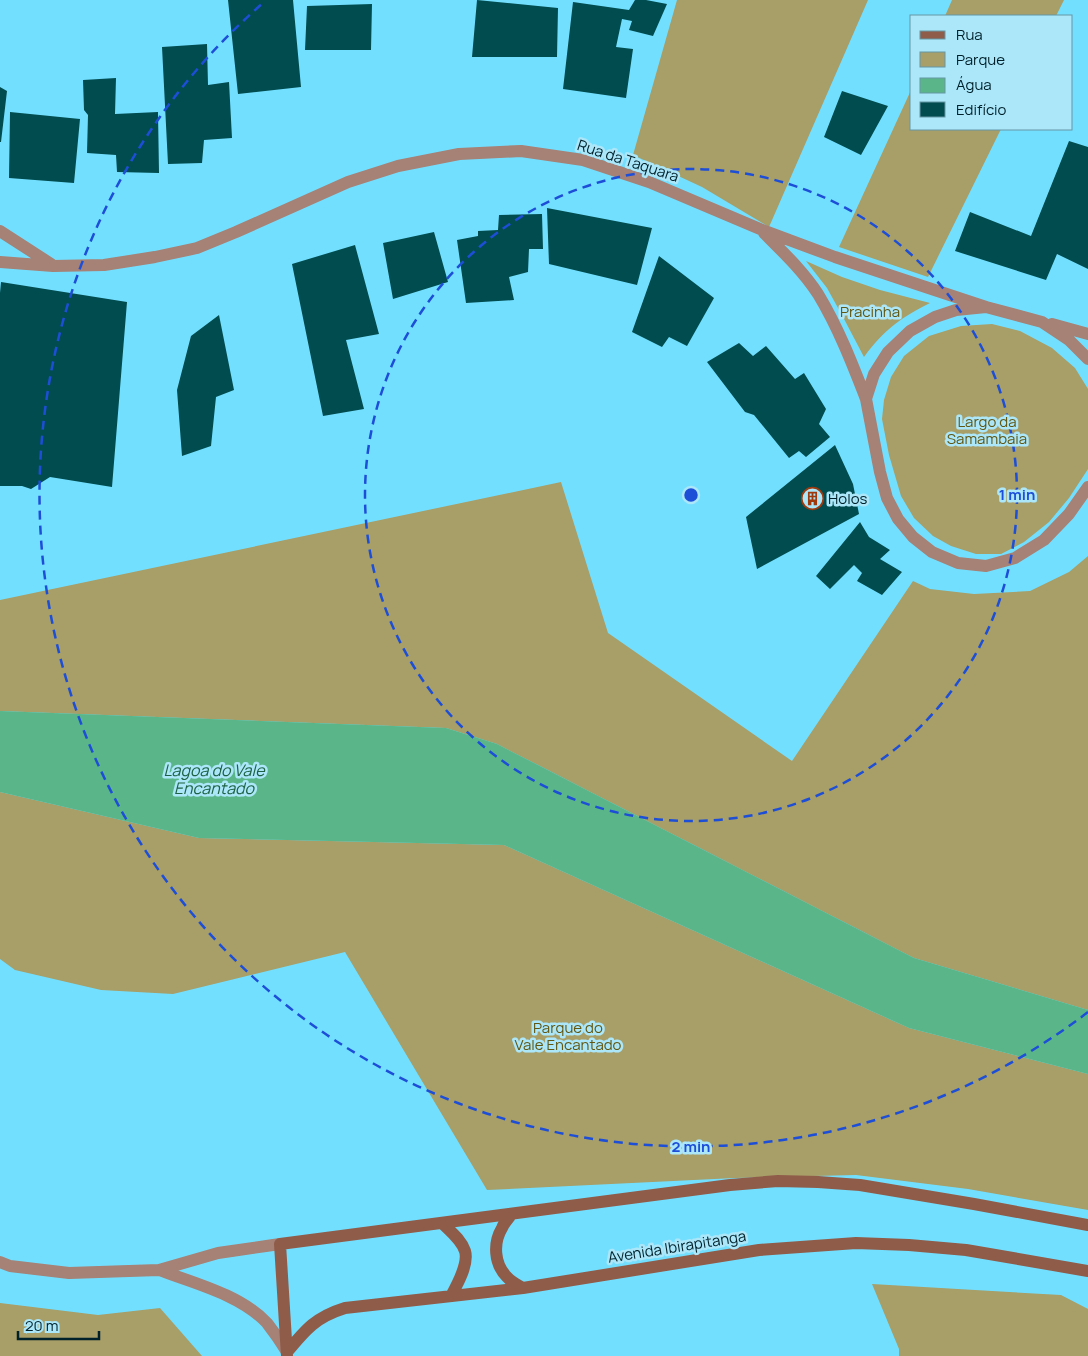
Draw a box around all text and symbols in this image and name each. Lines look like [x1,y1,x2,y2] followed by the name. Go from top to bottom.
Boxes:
[910,15,1073,130] legend
[956,24,983,45] text: Rua
[956,49,1005,70] text: Parque
[956,74,992,95] text: Água
[956,99,1007,120] text: Edifício
[575,134,682,187] street label: Rua da Taquara
[840,301,900,322] park label: Pracinha
[947,411,1027,449] park label: Largo da Samambaia
[999,484,1035,505] text: 1 min
[682,486,700,504] centre of rings
[800,487,824,511] building icon: Holos
[828,488,867,509] place label: Holos
[163,759,266,799] water label: Lagoa do Vale Encantado
[515,1017,622,1055] park label: Parque do Vale Encantado
[671,1136,711,1157] text: 2 min
[606,1225,747,1268] street label: Avenida Ibirapitanga
[18,1308,99,1340] scale bar
[25,1315,58,1336] text: 20 m

